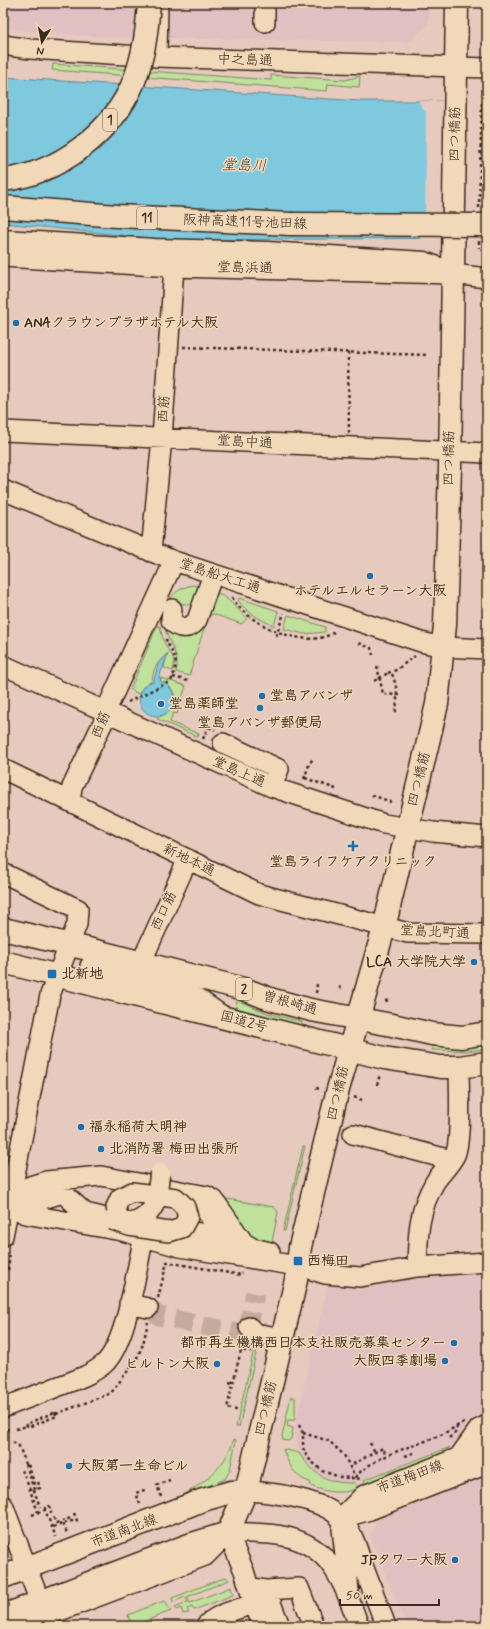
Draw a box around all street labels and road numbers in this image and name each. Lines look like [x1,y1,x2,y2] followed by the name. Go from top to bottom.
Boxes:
[217,50,273,70] street label: 中之島通
[446,106,464,162] street label: 四つ橋筋
[103,109,117,131] road number: 1
[137,207,157,229] road number: 11
[183,211,307,233] street label: 阪神高速11号池田線
[217,259,273,277] street label: 堂島浜通
[154,394,174,424] street label: 西筋
[440,430,458,486] street label: 四つ橋筋
[217,432,273,452] street label: 堂島中通
[177,554,263,598] street label: 堂島船大工通
[87,709,115,741] street label: 西筋
[403,750,435,808] street label: 四つ橋筋
[210,752,268,792] street label: 堂島上通
[160,840,218,880] street label: 新地本通
[147,888,181,934] street label: 西口筋
[400,921,470,943] street label: 堂島北町通
[236,978,252,1000] road number: 2
[261,987,319,1019] street label: 曽根崎通
[218,1007,270,1037] street label: 国道2号
[323,1064,353,1122] street label: 四つ橋筋
[251,1379,281,1437] street label: 四つ橋筋
[374,1456,446,1498] street label: 市道梅田線
[88,1510,160,1552] street label: 市道南北線

